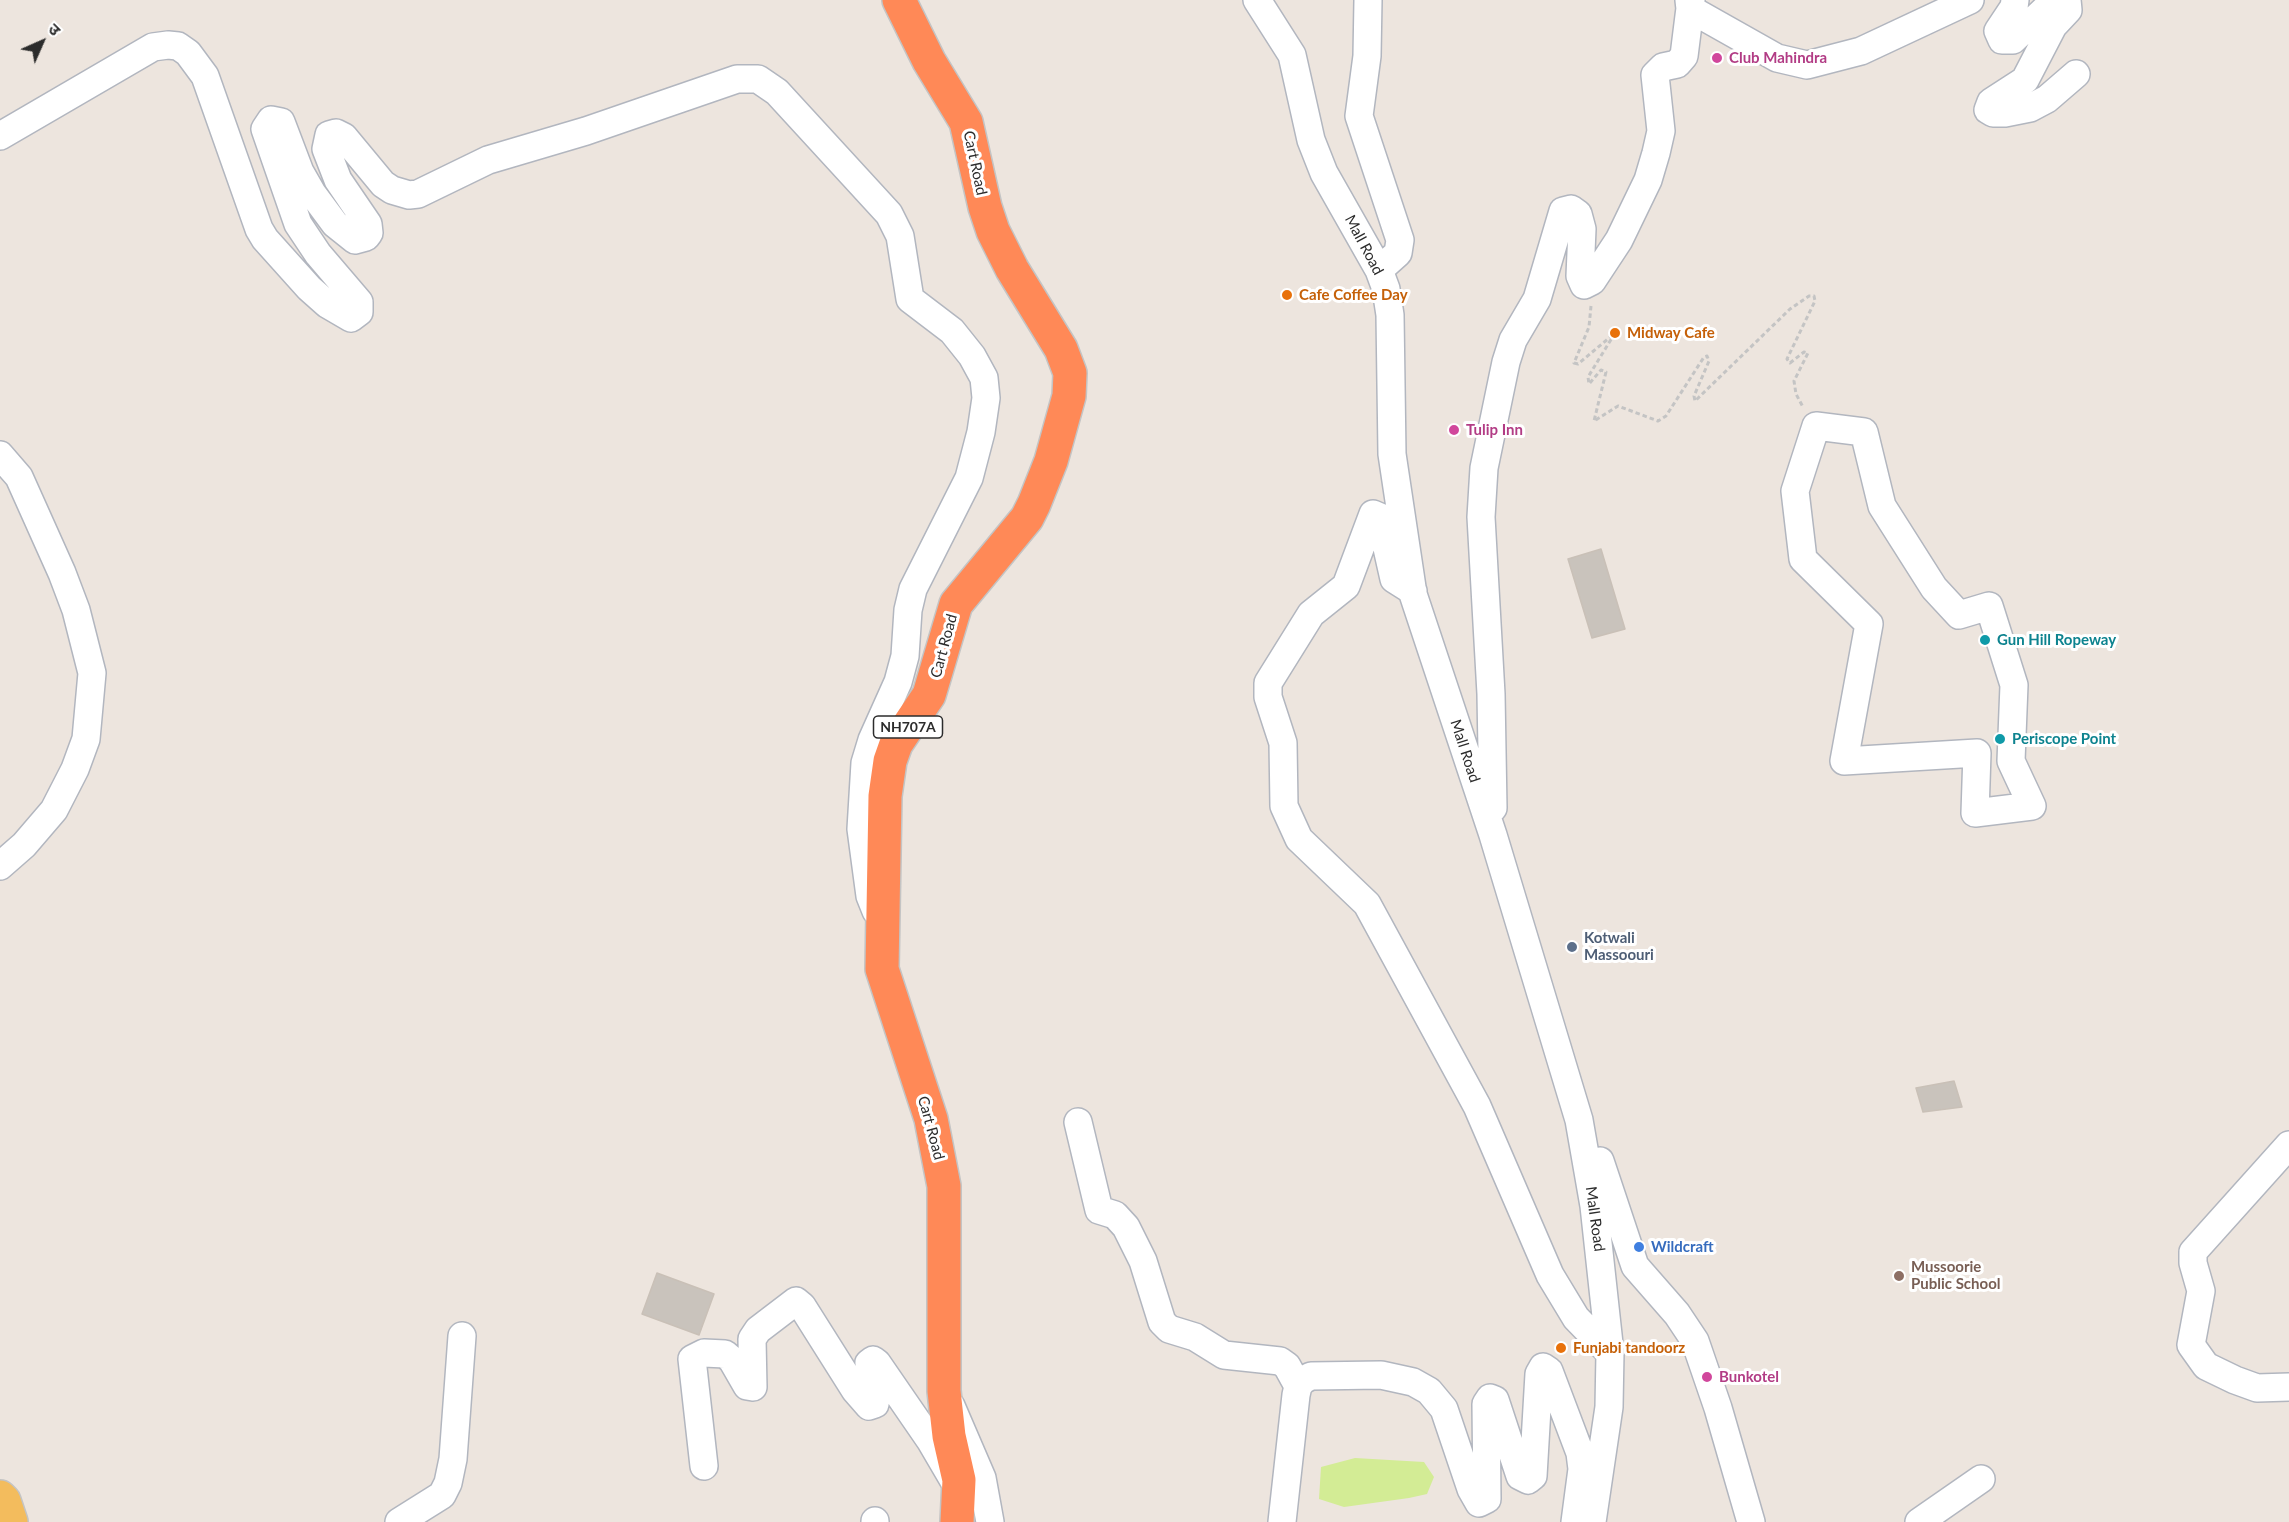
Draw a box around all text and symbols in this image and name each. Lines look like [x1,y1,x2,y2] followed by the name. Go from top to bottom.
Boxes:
[12,12,72,72] north arrow
[45,19,65,39] text: उ
[1729,49,1827,67] place label: Club Mahindra
[1710,51,1724,65] marker: Club Mahindra
[959,129,991,197] street label: Cart Road
[1341,212,1387,278] street label: Mall Road
[1299,286,1408,304] place label: Cafe Coffee Day
[1280,288,1294,302] marker: Cafe Coffee Day
[1627,324,1715,342] place label: Midway Cafe
[1608,326,1622,340] marker: Midway Cafe
[1466,421,1523,439] place label: Tulip Inn
[1447,423,1461,437] marker: Tulip Inn
[927,612,961,680] street label: Cart Road
[1997,631,2116,649] place label: Gun Hill Ropeway
[1978,633,1992,647] marker: Gun Hill Ropeway
[874,716,942,738] road number: NH707A
[1446,717,1484,785] street label: Mall Road
[2012,730,2116,748] place label: Periscope Point
[1993,732,2007,746] marker: Periscope Point
[1584,929,1654,964] place label: Kotwali Massoouri
[1565,940,1579,954] marker: Kotwali Massoouri
[914,1094,948,1162] street label: Cart Road
[1582,1185,1608,1253] street label: Mall Road
[1651,1238,1714,1256] place label: Wildcraft
[1632,1240,1646,1254] marker: Wildcraft
[1911,1258,2000,1293] place label: Mussoorie Public School
[1892,1269,1906,1283] marker: Mussoorie Public School
[1573,1339,1685,1357] place label: Funjabi tandoorz
[1554,1341,1568,1355] marker: Funjabi tandoorz
[1719,1368,1779,1386] place label: Bunkotel
[1700,1370,1714,1384] marker: Bunkotel

